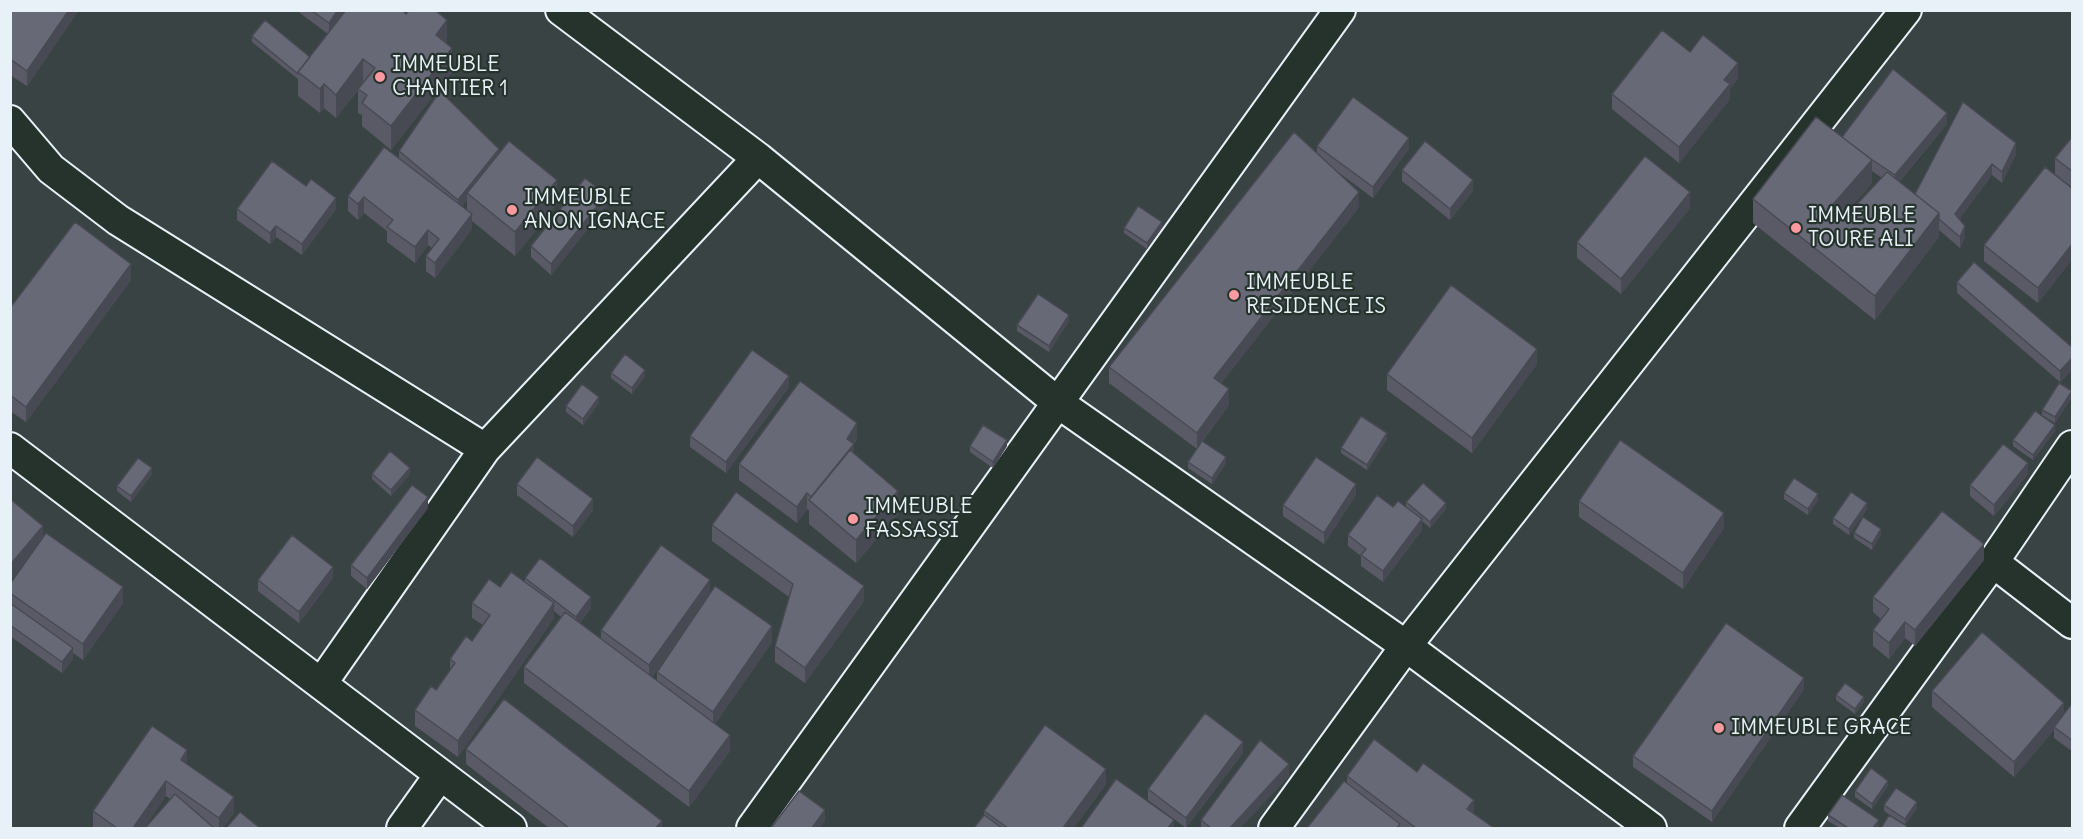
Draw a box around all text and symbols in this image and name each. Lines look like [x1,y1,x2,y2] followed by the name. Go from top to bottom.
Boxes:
[392,52,508,102] place label: IMMEUBLE CHANTIER 1
[373,70,387,84] marker: IMMEUBLE CHANTIER 1
[524,185,666,235] place label: IMMEUBLE ANON IGNACE
[505,203,519,217] marker: IMMEUBLE ANON IGNACE
[1808,203,1915,253] place label: IMMEUBLE TOURE ALI
[1789,221,1803,235] marker: IMMEUBLE TOURE ALI
[1246,270,1386,320] place label: IMMEUBLE RESIDENCE IS
[1227,288,1241,302] marker: IMMEUBLE RESIDENCE IS
[865,494,972,544] place label: IMMEUBLE FASSASSI
[846,512,860,526] marker: IMMEUBLE FASSASSI
[1731,715,1911,741] place label: IMMEUBLE GRACE
[1712,721,1726,735] marker: IMMEUBLE GRACE

